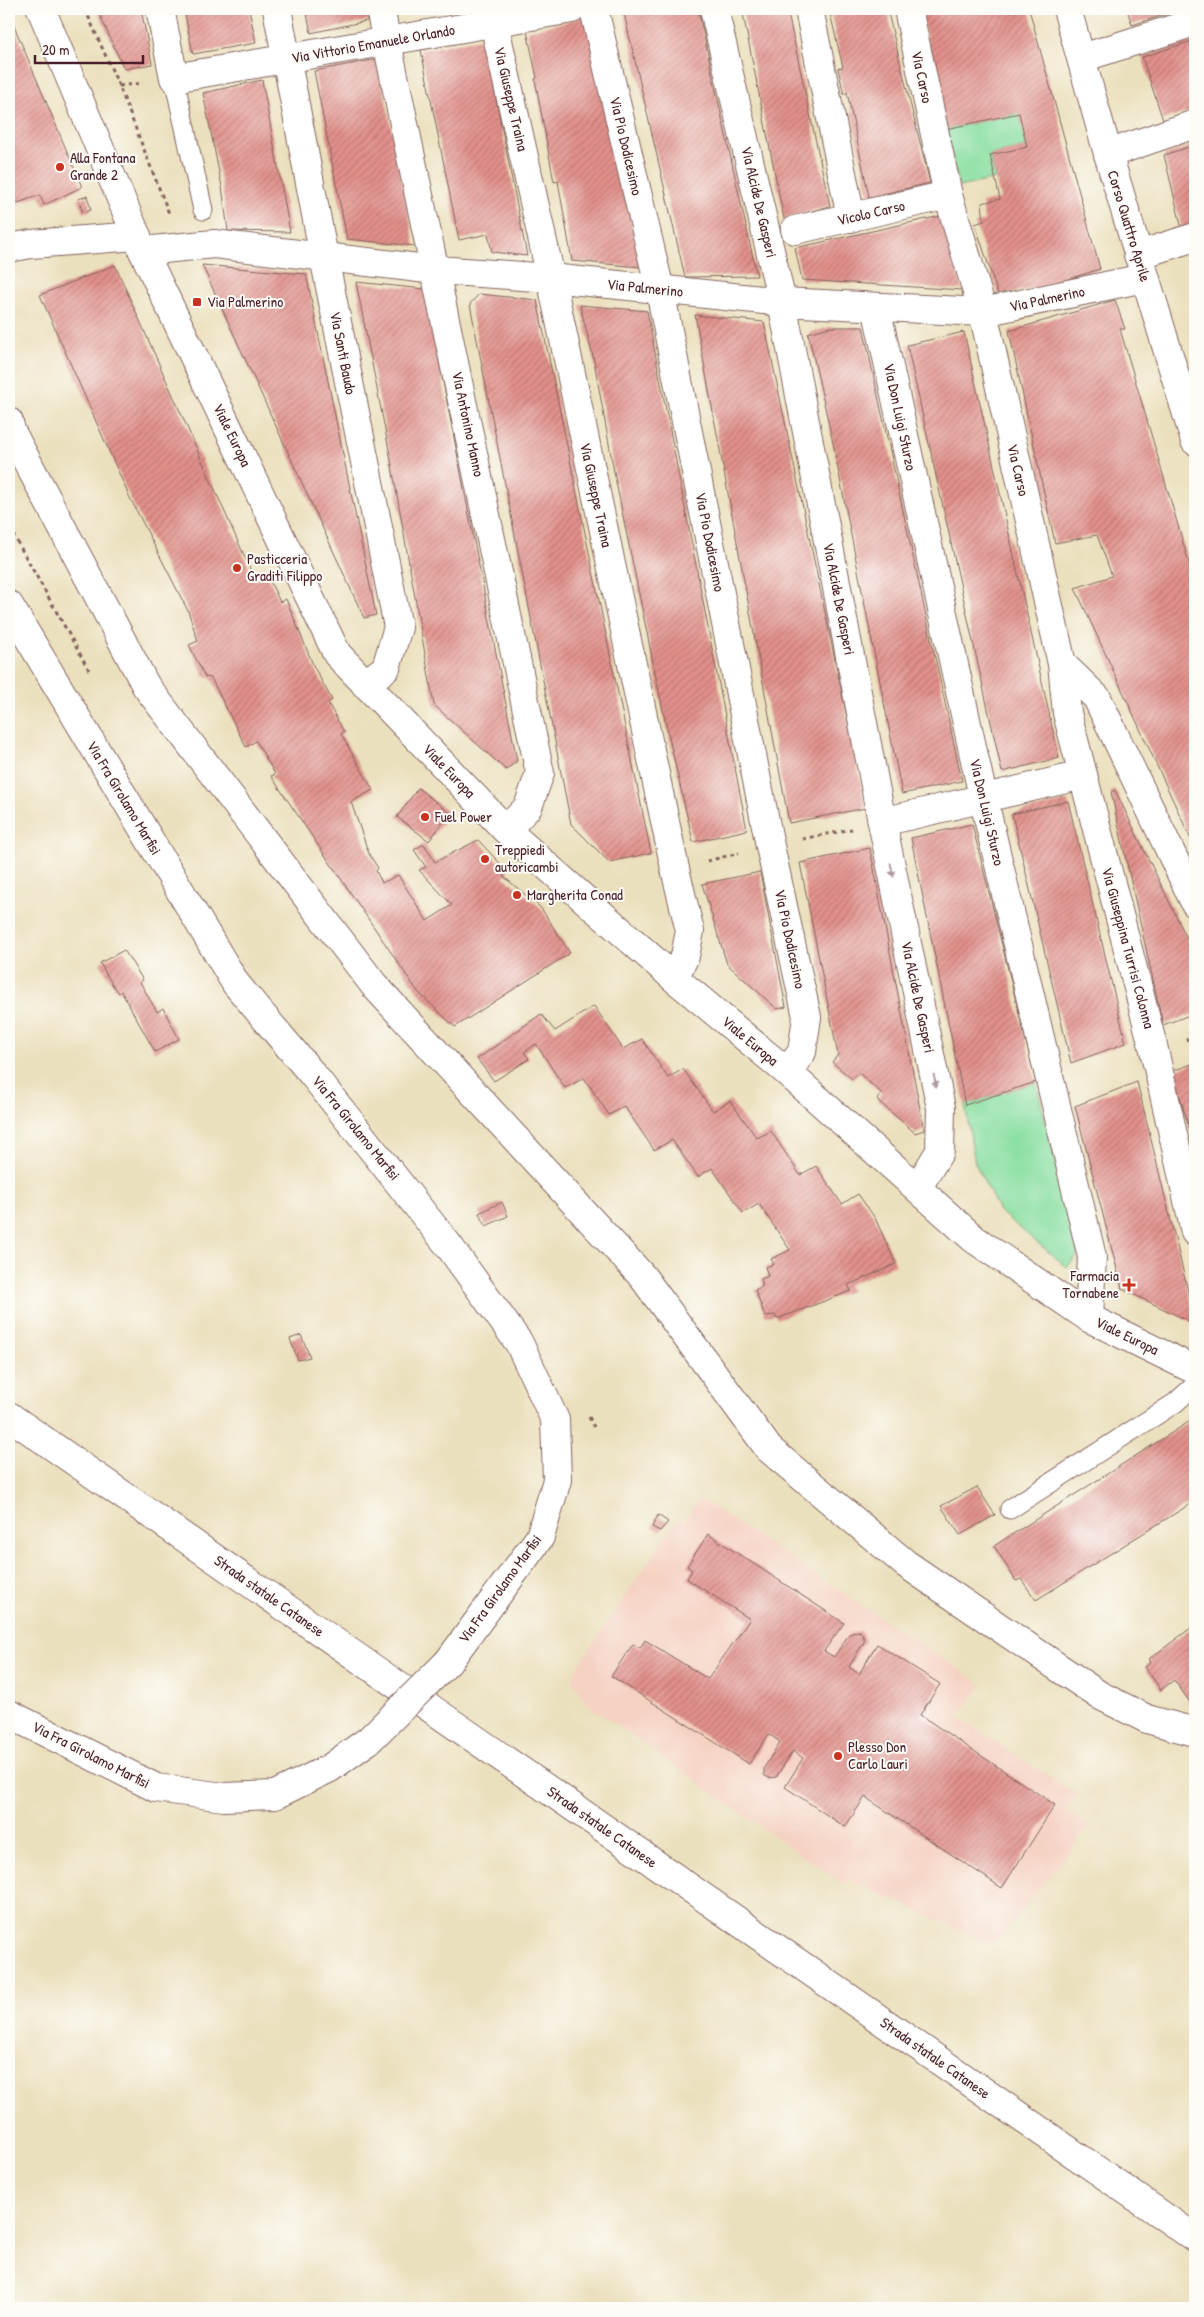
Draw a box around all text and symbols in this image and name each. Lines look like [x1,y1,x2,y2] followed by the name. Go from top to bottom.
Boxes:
[290,19,456,68] street label: Via Vittorio Emanuele Orlando
[35,32,142,64] scale bar
[42,39,69,60] text: 20 m
[489,45,534,153] street label: Via Giuseppe Traina
[907,49,938,105] street label: Via Carso
[605,94,648,197] street label: Via Pio Dodicesimo
[736,144,783,260] street label: Via Alcide De Gasperi
[70,147,135,185] place label: Alla Fontana Grande 2
[54,161,66,173] marker: Alla Fontana Grande 2
[1103,168,1156,284] street label: Corso Quattro Aprile
[835,195,907,230] street label: Vicolo Carso
[606,273,684,302] street label: Via Palmerino
[1007,280,1086,317] street label: Via Palmerino
[207,291,283,312] place label: Via Palmerino
[191,296,203,308] marker: Via Palmerino
[325,310,362,396] street label: Via Santi Baudo
[879,361,922,473] street label: Via Don Luigi Sturzo
[447,369,490,479] street label: Via Antonino Manno
[208,400,257,470] street label: Viale Europa
[575,441,618,549] street label: Via Giuseppe Traina
[1002,442,1035,498] street label: Via Carso
[691,490,730,593] street label: Via Pio Dodicesimo
[818,541,861,657] street label: Via Alcide De Gasperi
[247,548,322,586] place label: Pasticceria Graditi Filippo
[231,562,243,574] marker: Pasticceria Graditi Filippo
[82,737,167,859] street label: Via Fra Girolamo Marfisi
[418,739,481,802] street label: Viale Europa
[965,756,1010,867] street label: Via Don Luigi Sturzo
[434,806,492,827] place label: Fuel Power
[419,811,431,823] marker: Fuel Power
[495,839,559,877] place label: Treppiedi autoricambi
[479,853,491,865] marker: Treppiedi autoricambi
[888,863,896,879] one-way arrow
[1097,865,1160,1031] street label: Via Giuseppina Turrisi Colonna
[527,884,623,905] place label: Margherita Conad
[770,887,811,990] street label: Via Pio Dodicesimo
[511,889,523,901] marker: Margherita Conad
[896,939,941,1055] street label: Via Alcide De Gasperi
[718,1011,783,1071] street label: Viale Europa
[307,1071,405,1185] street label: Via Fra Girolamo Marfisi
[931,1073,939,1088] one-way arrow
[1063,1265,1119,1303] place label: Farmacia Tornabene
[1123,1279,1135,1291] marker: Farmacia Tornabene
[1092,1311,1162,1360] street label: Viale Europa
[453,1530,546,1647] street label: Via Fra Girolamo Marfisi
[210,1550,328,1641] street label: Strada statale Catanese
[29,1716,154,1793] street label: Via Fra Girolamo Marfisi
[848,1736,908,1774] place label: Plesso Don Carlo Lauri
[832,1750,844,1762] marker: Plesso Don Carlo Lauri
[543,1781,661,1872] street label: Strada statale Catanese
[876,2012,994,2103] street label: Strada statale Catanese

